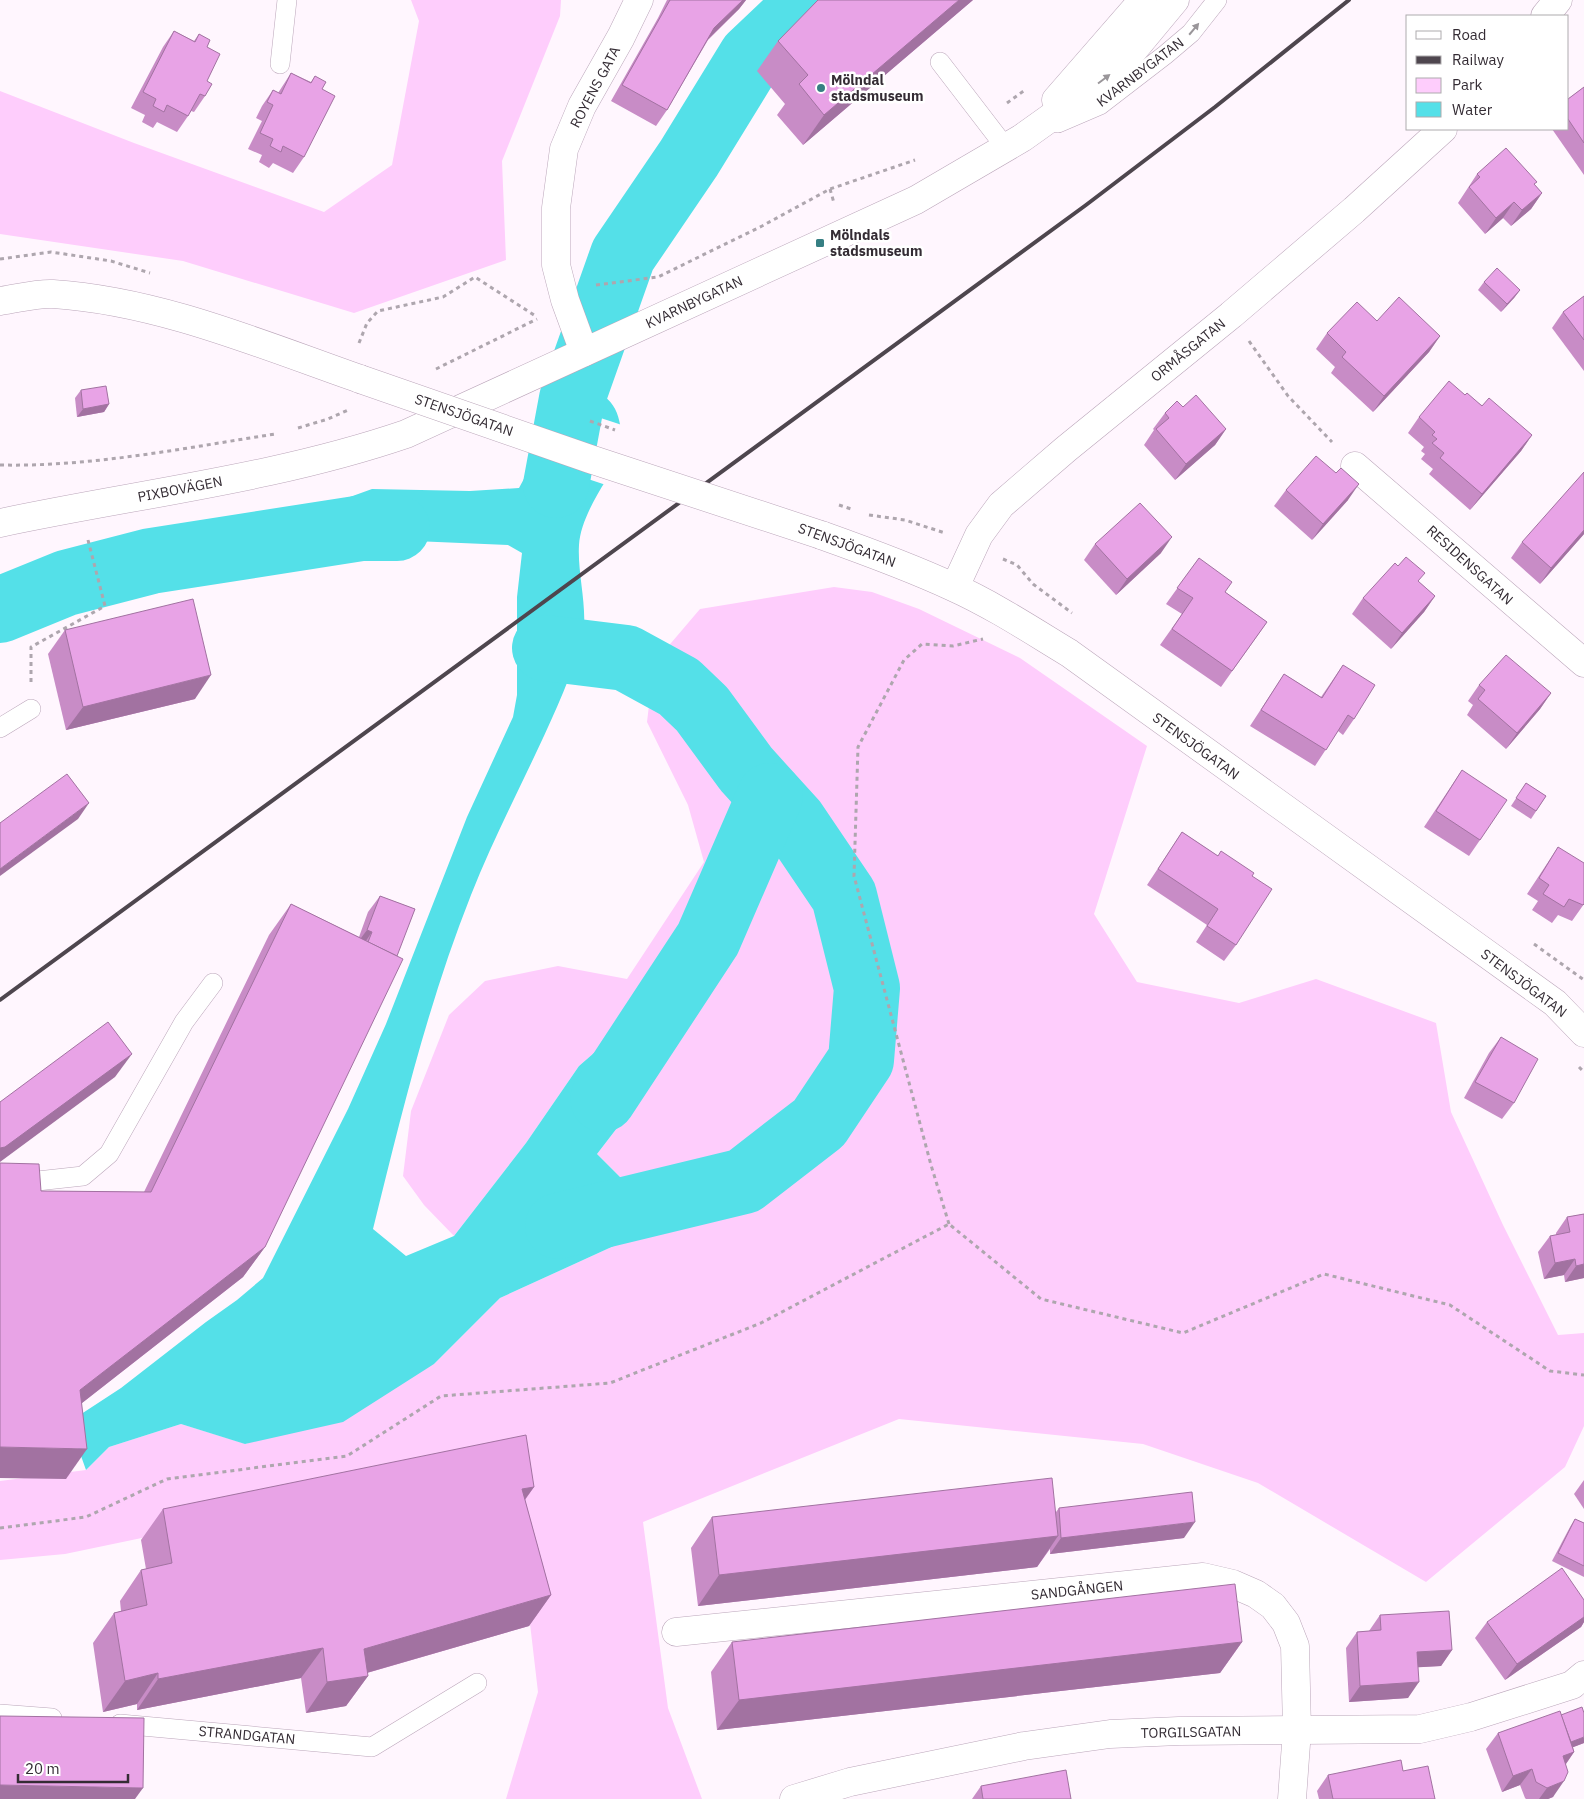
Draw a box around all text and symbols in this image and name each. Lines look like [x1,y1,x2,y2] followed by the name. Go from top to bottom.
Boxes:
[1406,15,1569,130] legend
[1188,23,1200,35] one-way arrow
[1452,25,1487,44] text: Road
[1093,33,1187,111] street label: KVARNBYGATAN
[566,43,624,131] street label: ROYENS GATA
[1452,50,1505,69] text: Railway
[831,71,923,105] place label: Mölndal stadsmuseum
[1097,74,1110,85] one-way arrow
[1452,75,1482,94] text: Park
[815,82,827,94] marker: Mölndal stadsmuseum
[1452,100,1493,119] text: Water
[830,226,922,260] place label: Mölndals stadsmuseum
[814,237,826,249] marker: Mölndals stadsmuseum
[643,272,745,332] street label: KVARNBYGATAN
[1146,314,1229,386] street label: ORMÅSGATAN
[412,390,516,440] street label: STENSJÖGATAN
[136,472,224,506] street label: PIXBOVÄGEN
[796,519,898,571] street label: STENSJÖGATAN
[1423,521,1517,609] street label: RESIDENSGATAN
[1149,708,1243,784] street label: STENSJÖGATAN
[1477,945,1571,1021] street label: STENSJÖGATAN
[1030,1575,1124,1604] street label: SANDGÅNGEN
[198,1722,296,1748] street label: STRANDGATAN
[1140,1722,1242,1742] street label: TORGILSGATAN
[18,1752,128,1784] scale bar
[25,1759,60,1778] text: 20 m

